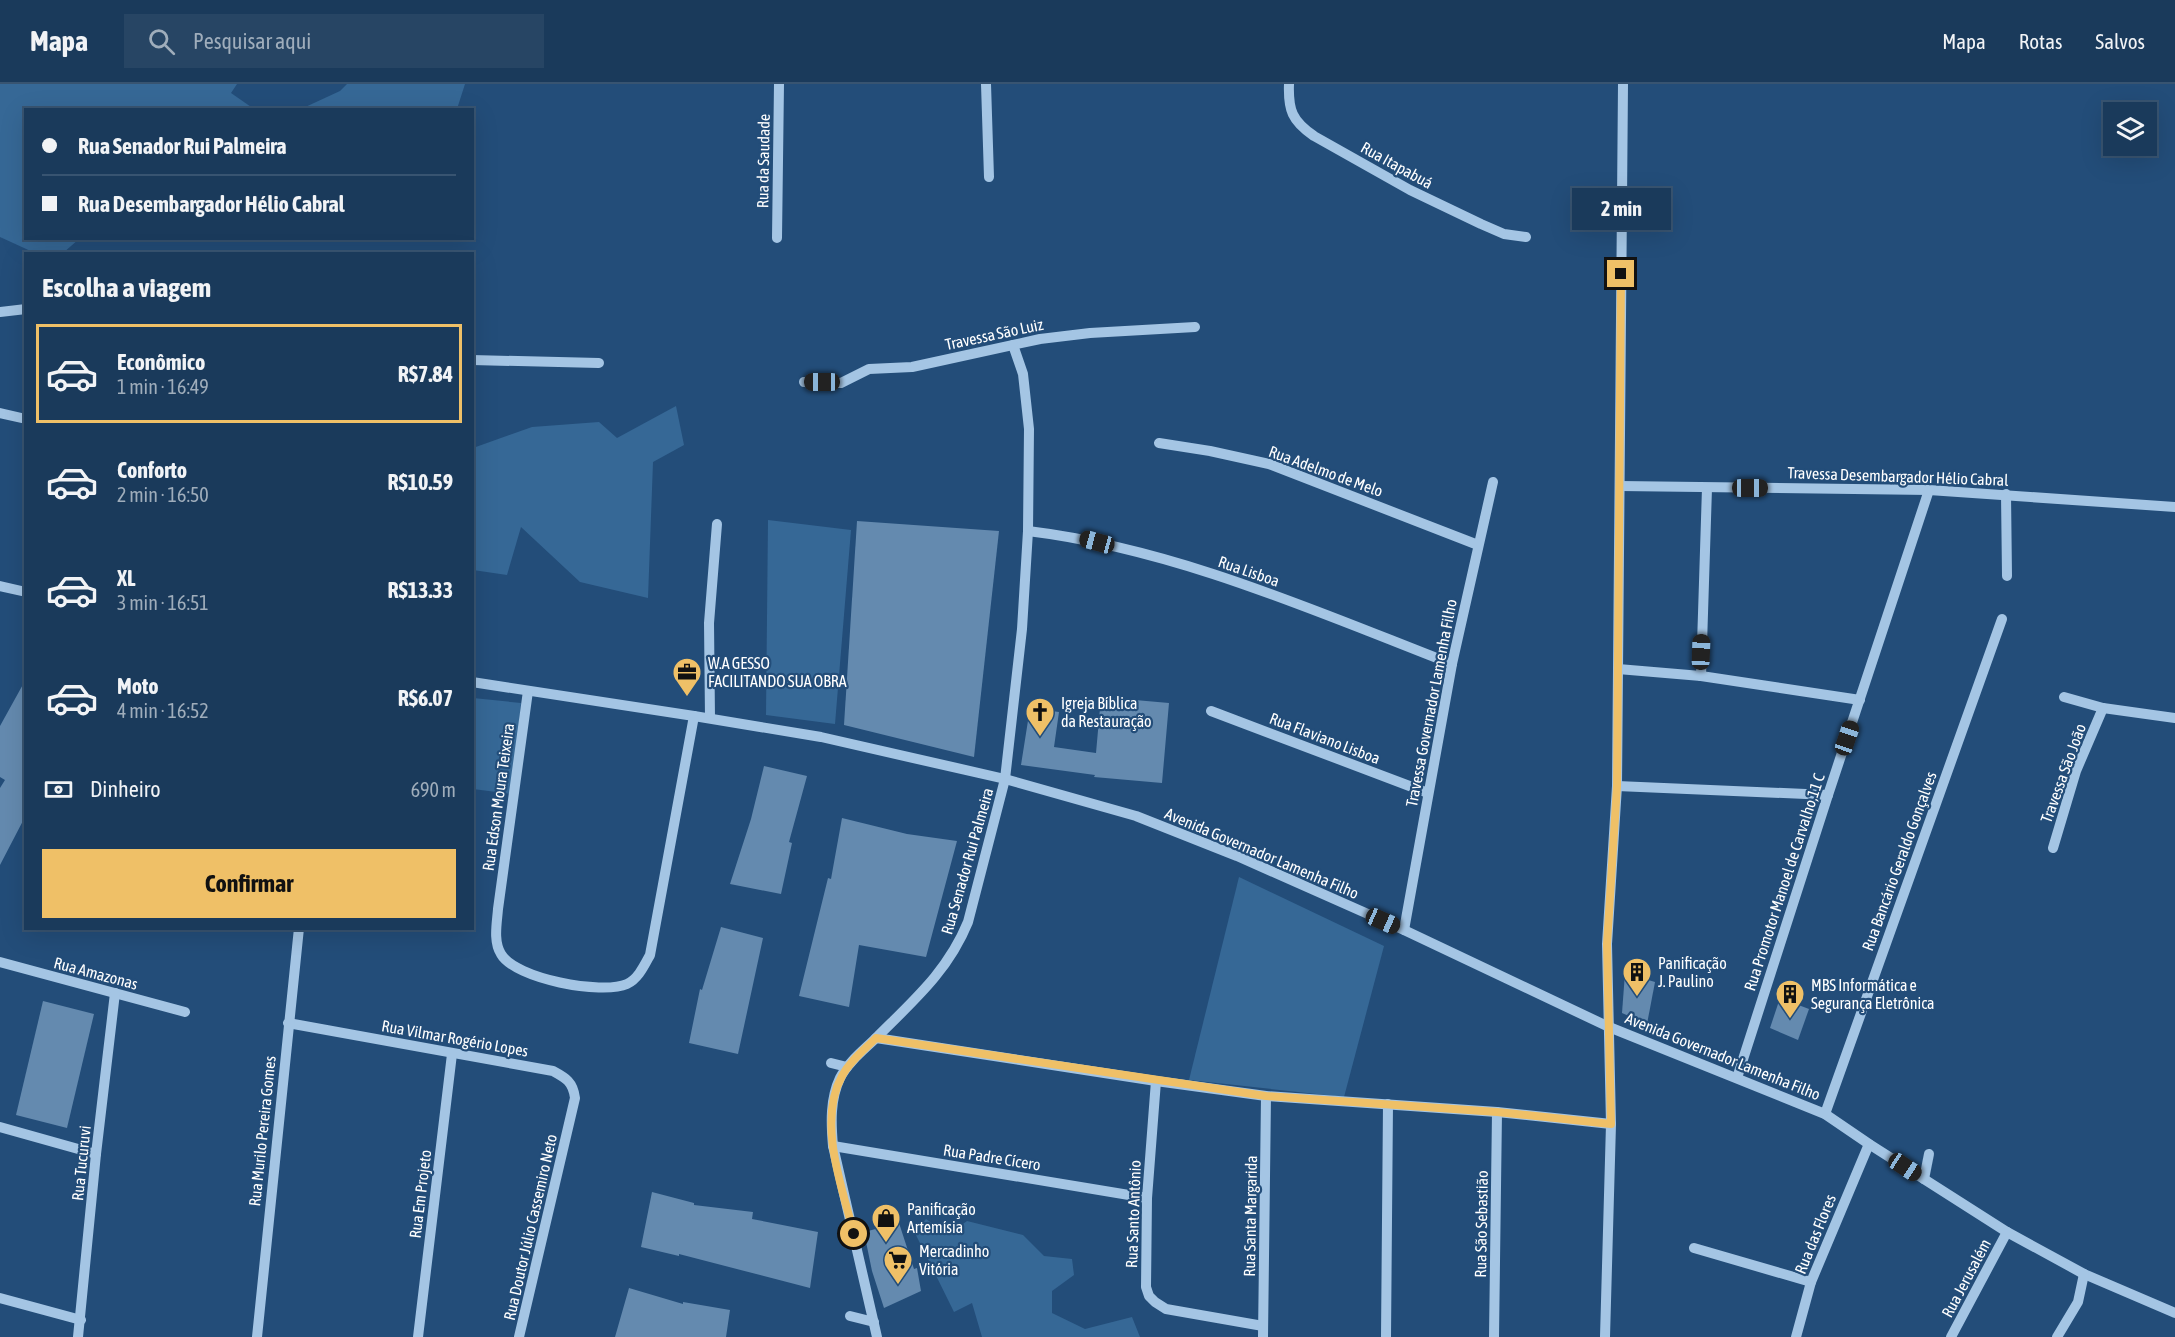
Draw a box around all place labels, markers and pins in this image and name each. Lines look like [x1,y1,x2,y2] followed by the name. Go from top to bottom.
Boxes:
[708,654,847,690] place label: W.A GESSO FACILITANDO SUA OBRA
[671,656,703,698] office icon: W.A GESSO FACILITANDO SUA OBRA
[1061,694,1152,731] place label: Igreja Bíblica da Restauração
[1024,696,1056,738] church icon: Igreja Bíblica da Restauração
[1658,954,1727,990] place label: Panificação J. Paulino
[1621,956,1653,998] building icon: Panificação J. Paulino
[1811,976,1935,1013] place label: MBS Informática e Segurança Eletrônica
[1774,978,1806,1020] building icon: MBS Informática e Segurança Eletrônica
[907,1200,976,1236] place label: Panificação Artemísia
[870,1202,902,1244] shop icon: Panificação Artemísia
[919,1242,989,1278] place label: Mercadinho Vitória
[882,1244,914,1286] supermarket icon: Mercadinho Vitória

